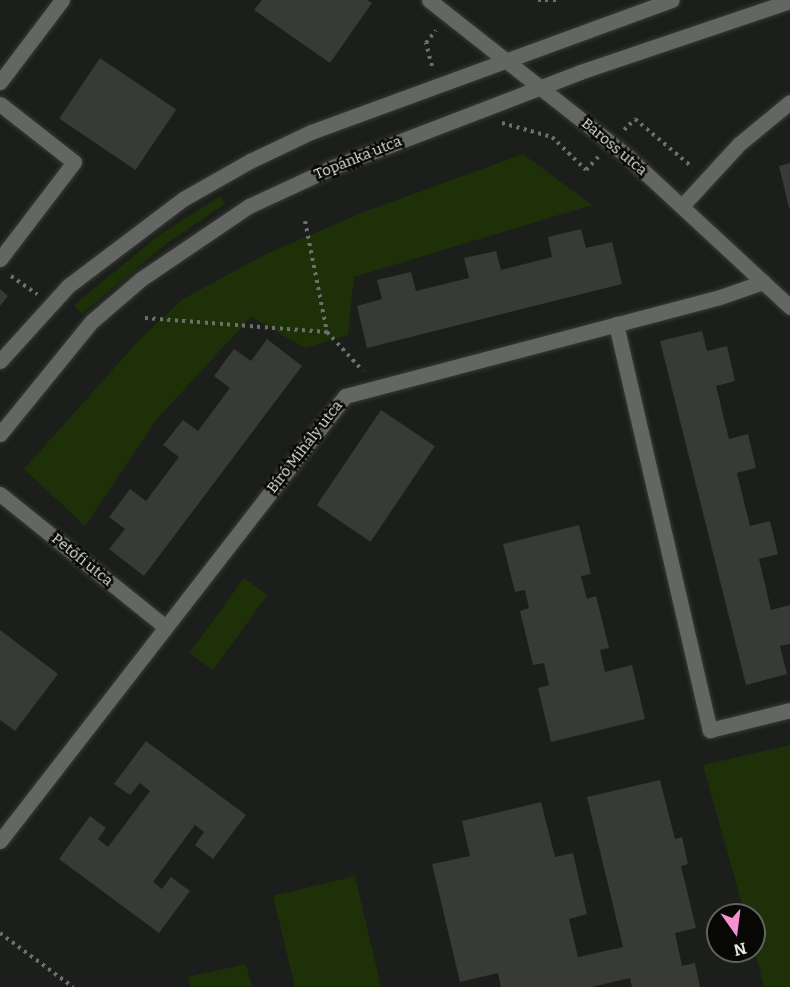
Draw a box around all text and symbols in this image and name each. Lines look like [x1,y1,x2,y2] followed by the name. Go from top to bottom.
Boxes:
[578,114,650,180] street label: Baross utca
[312,132,404,184] street label: Topánka utca
[263,397,347,497] street label: Bíró Mihály utca
[48,530,116,590] street label: Petőfi utca
[706,903,766,963] north arrow
[732,938,748,960] text: N

